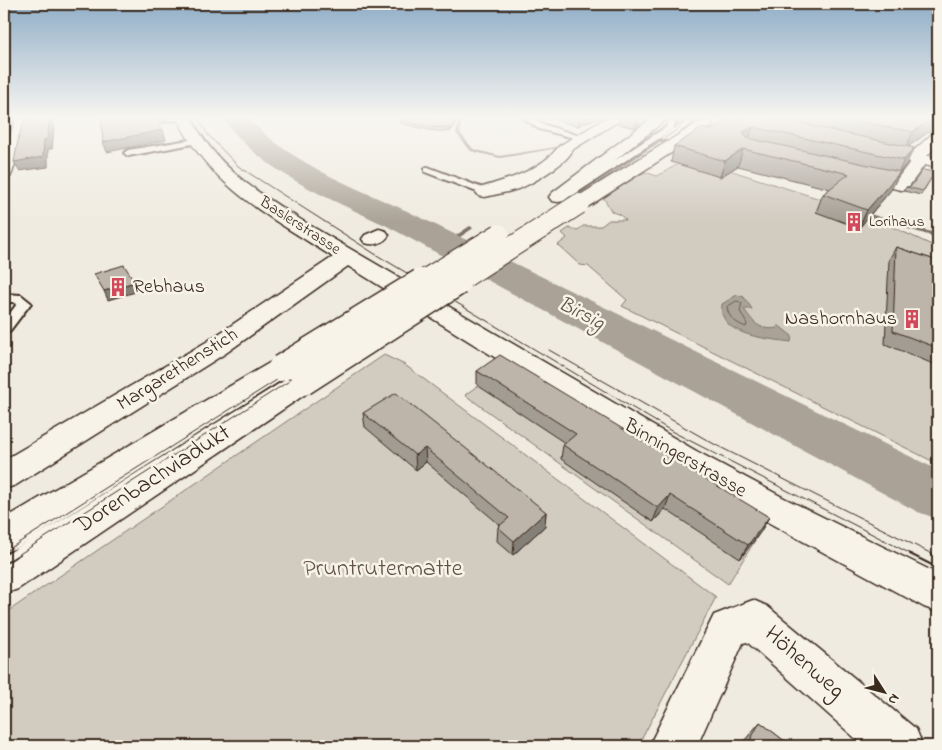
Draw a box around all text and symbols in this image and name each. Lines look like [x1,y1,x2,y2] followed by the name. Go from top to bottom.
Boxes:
[254,190,346,262] street label: Baslerstrasse
[869,210,925,234] place label: Lorihaus
[843,211,865,233] building icon: Lorihaus
[133,273,205,302] place label: Rebhaus
[107,276,129,298] building icon: Rebhaus
[552,290,610,339] water label: Birsig
[785,305,897,334] place label: Nashornhaus
[901,308,923,330] building icon: Nashornhaus
[112,321,245,420] street label: Margarethenstich
[617,412,752,507] street label: Binningerstrasse
[67,416,238,544] street label: Dorenbachviadukt
[303,552,463,587] park label: Pruntrutermatte
[756,618,852,708] street label: Höhenweg
[860,668,910,718] north arrow
[882,689,905,709] text: N

